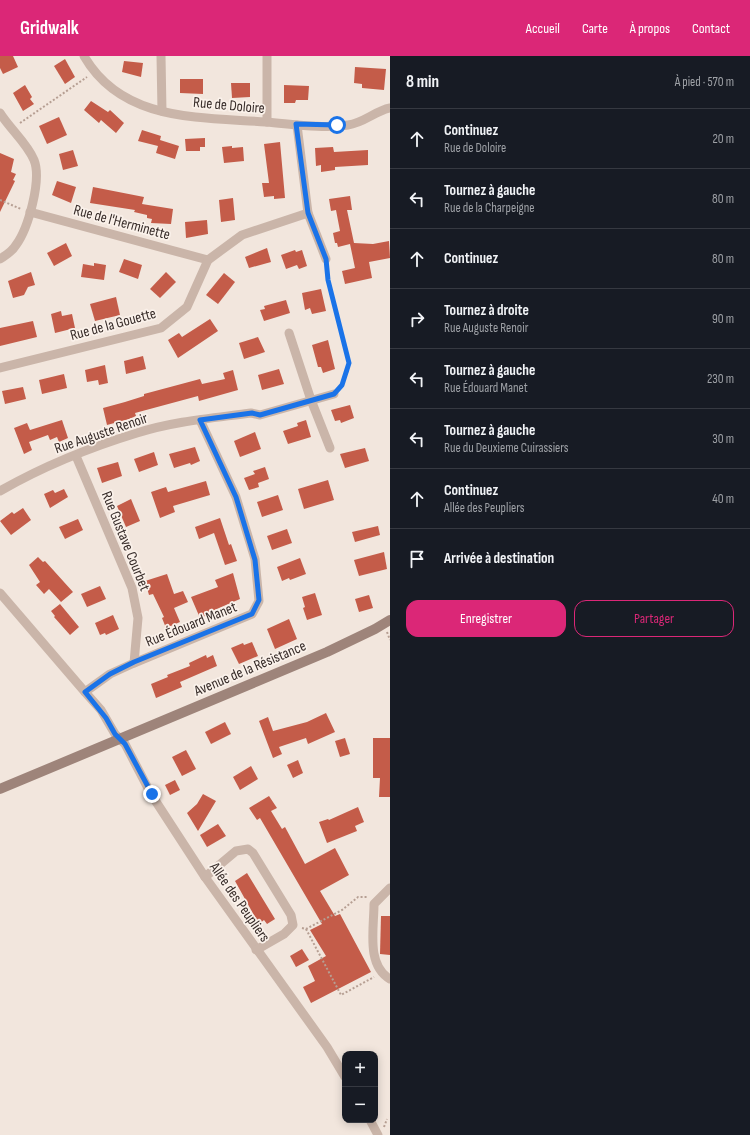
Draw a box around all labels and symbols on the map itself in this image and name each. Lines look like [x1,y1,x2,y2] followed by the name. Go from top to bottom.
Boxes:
[192,93,266,118] street label: Rue de Doloire
[328,116,346,134] route start
[71,200,172,245] street label: Rue de l'Herminette
[68,304,158,345] street label: Rue de la Gouette
[52,408,151,458] street label: Rue Auguste Renoir
[97,489,154,594] street label: Rue Gustave Courbet
[143,597,240,651] street label: Rue Édouard Manet
[190,636,309,701] street label: Avenue de la Résistance
[143,785,161,803] route end
[205,858,274,946] street label: Allée des Peupliers

